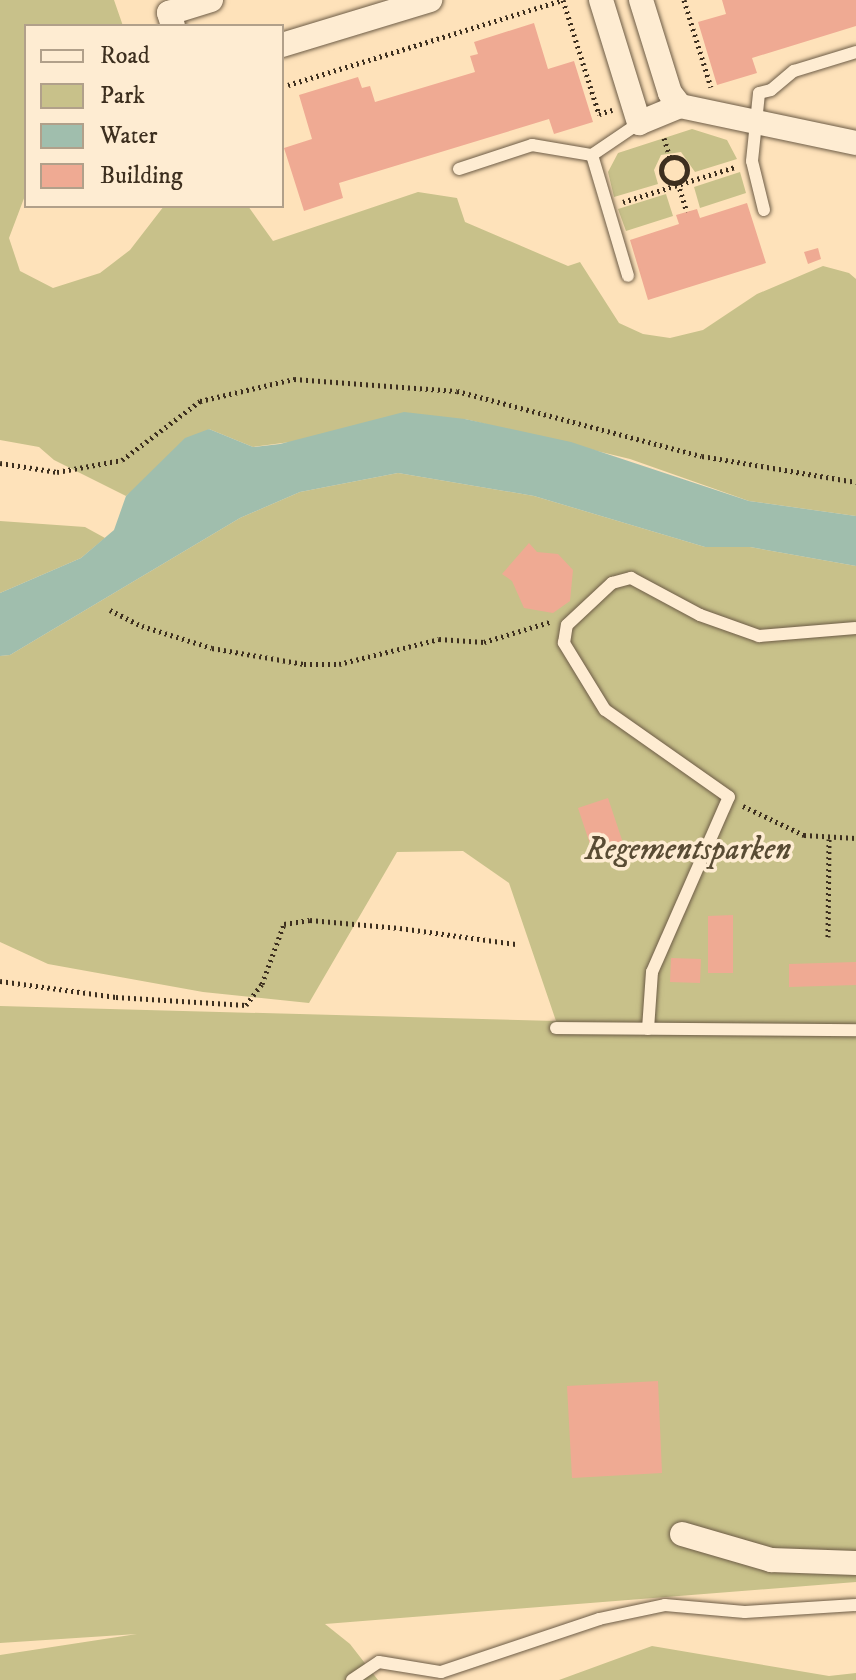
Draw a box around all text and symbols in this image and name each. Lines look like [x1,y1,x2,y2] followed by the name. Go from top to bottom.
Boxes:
[24,24,284,208] legend
[100,41,150,71] text: Road
[100,81,145,111] text: Park
[100,121,157,151] text: Water
[100,161,183,191] text: Building
[585,831,791,869] park label: Regementsparken

